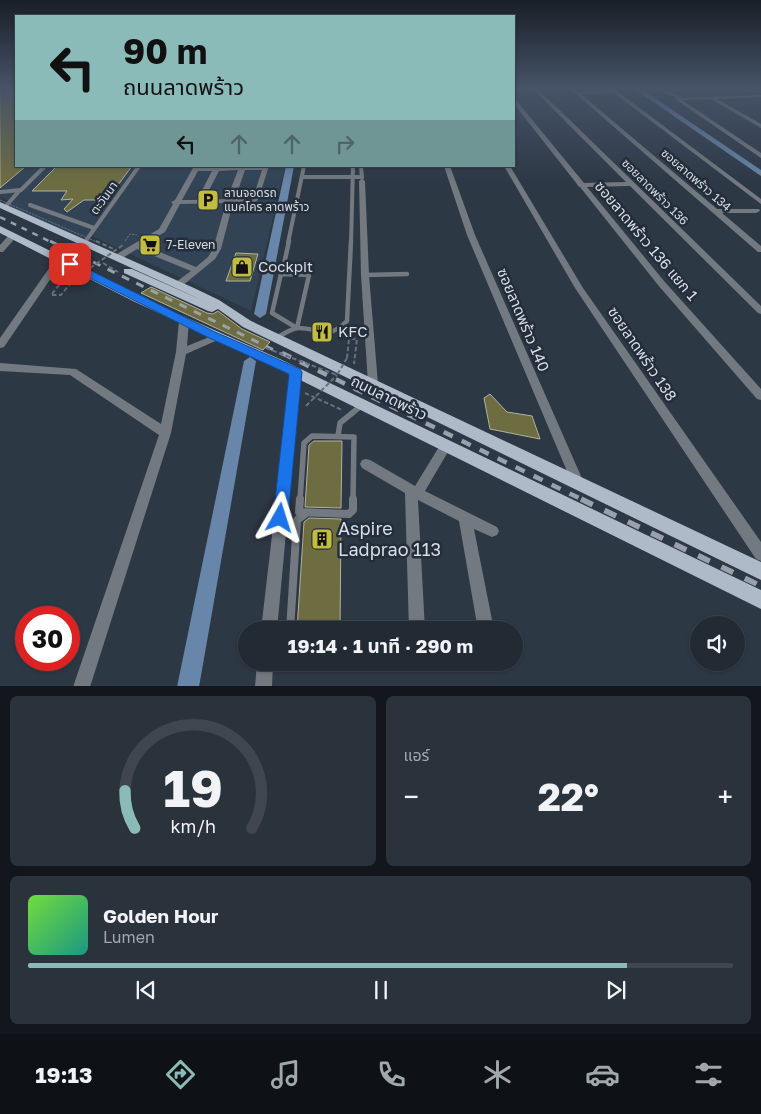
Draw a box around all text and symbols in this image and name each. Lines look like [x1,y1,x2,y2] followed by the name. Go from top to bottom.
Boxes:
[123,30,207,72] text: 90 m
[40,35,105,100] icon: left
[123,73,244,100] text: ถนนลาดพร้าว
[172,130,200,158] icon: left
[225,130,253,158] icon: ahead
[278,130,306,158] icon: ahead
[331,130,359,158] icon: right
[658,145,734,214] street label: ซอยลาดพร้าว 134
[619,155,692,228] street label: ซอยลาดพร้าว 136
[591,177,702,304] street label: ซอยลาดพร้าว 136 แยก 1
[87,178,121,217] street label: ตะวันนา
[224,185,310,214] place label: ลานจอดรถ แมคโคร ลาดพร้าว
[196,188,220,212] parking icon: ลานจอดรถ แมคโคร ลาดพร้าว
[138,233,162,257] supermarket icon: 7-Eleven
[166,237,216,252] place label: 7-Eleven
[49,243,91,285] pin
[56,250,84,278] icon: arrive
[230,255,254,279] shop icon: Cockpit
[258,257,313,275] place label: Cockpit
[494,265,554,374] street label: ซอยลาดพร้าว 140
[605,303,681,404] street label: ซอยลาดพร้าว 138
[310,320,334,344] restaurant icon: KFC
[338,322,367,340] place label: KFC
[348,371,430,423] street label: ถนนลาดพร้าว
[253,491,305,543] position arrow
[338,517,441,560] place label: Aspire Ladprao 113
[310,527,334,551] building icon: Aspire Ladprao 113
[15,606,80,671] speed limit sign: 30
[690,616,745,671] map controls
[690,616,745,671] button: sound
[288,634,473,657] text: 19:14 · 1 นาที · 290 m
[404,745,429,765] text: แอร์
[163,756,223,818] text: 19
[538,774,599,819] text: 22°
[404,780,419,813] text: −
[718,780,733,813] text: +
[170,815,215,837] text: km/h
[103,904,218,927] text: Golden Hour
[103,927,155,947] text: Lumen
[132,976,160,1004] icon: previous
[367,976,395,1004] icon: pause
[602,976,630,1004] icon: next
[163,1057,198,1092] icon: directions
[268,1057,303,1092] icon: music
[374,1057,409,1092] icon: phone
[480,1057,515,1092] icon: climate
[585,1057,620,1092] icon: car
[691,1057,726,1092] icon: filters
[35,1061,92,1088] text: 19:13

